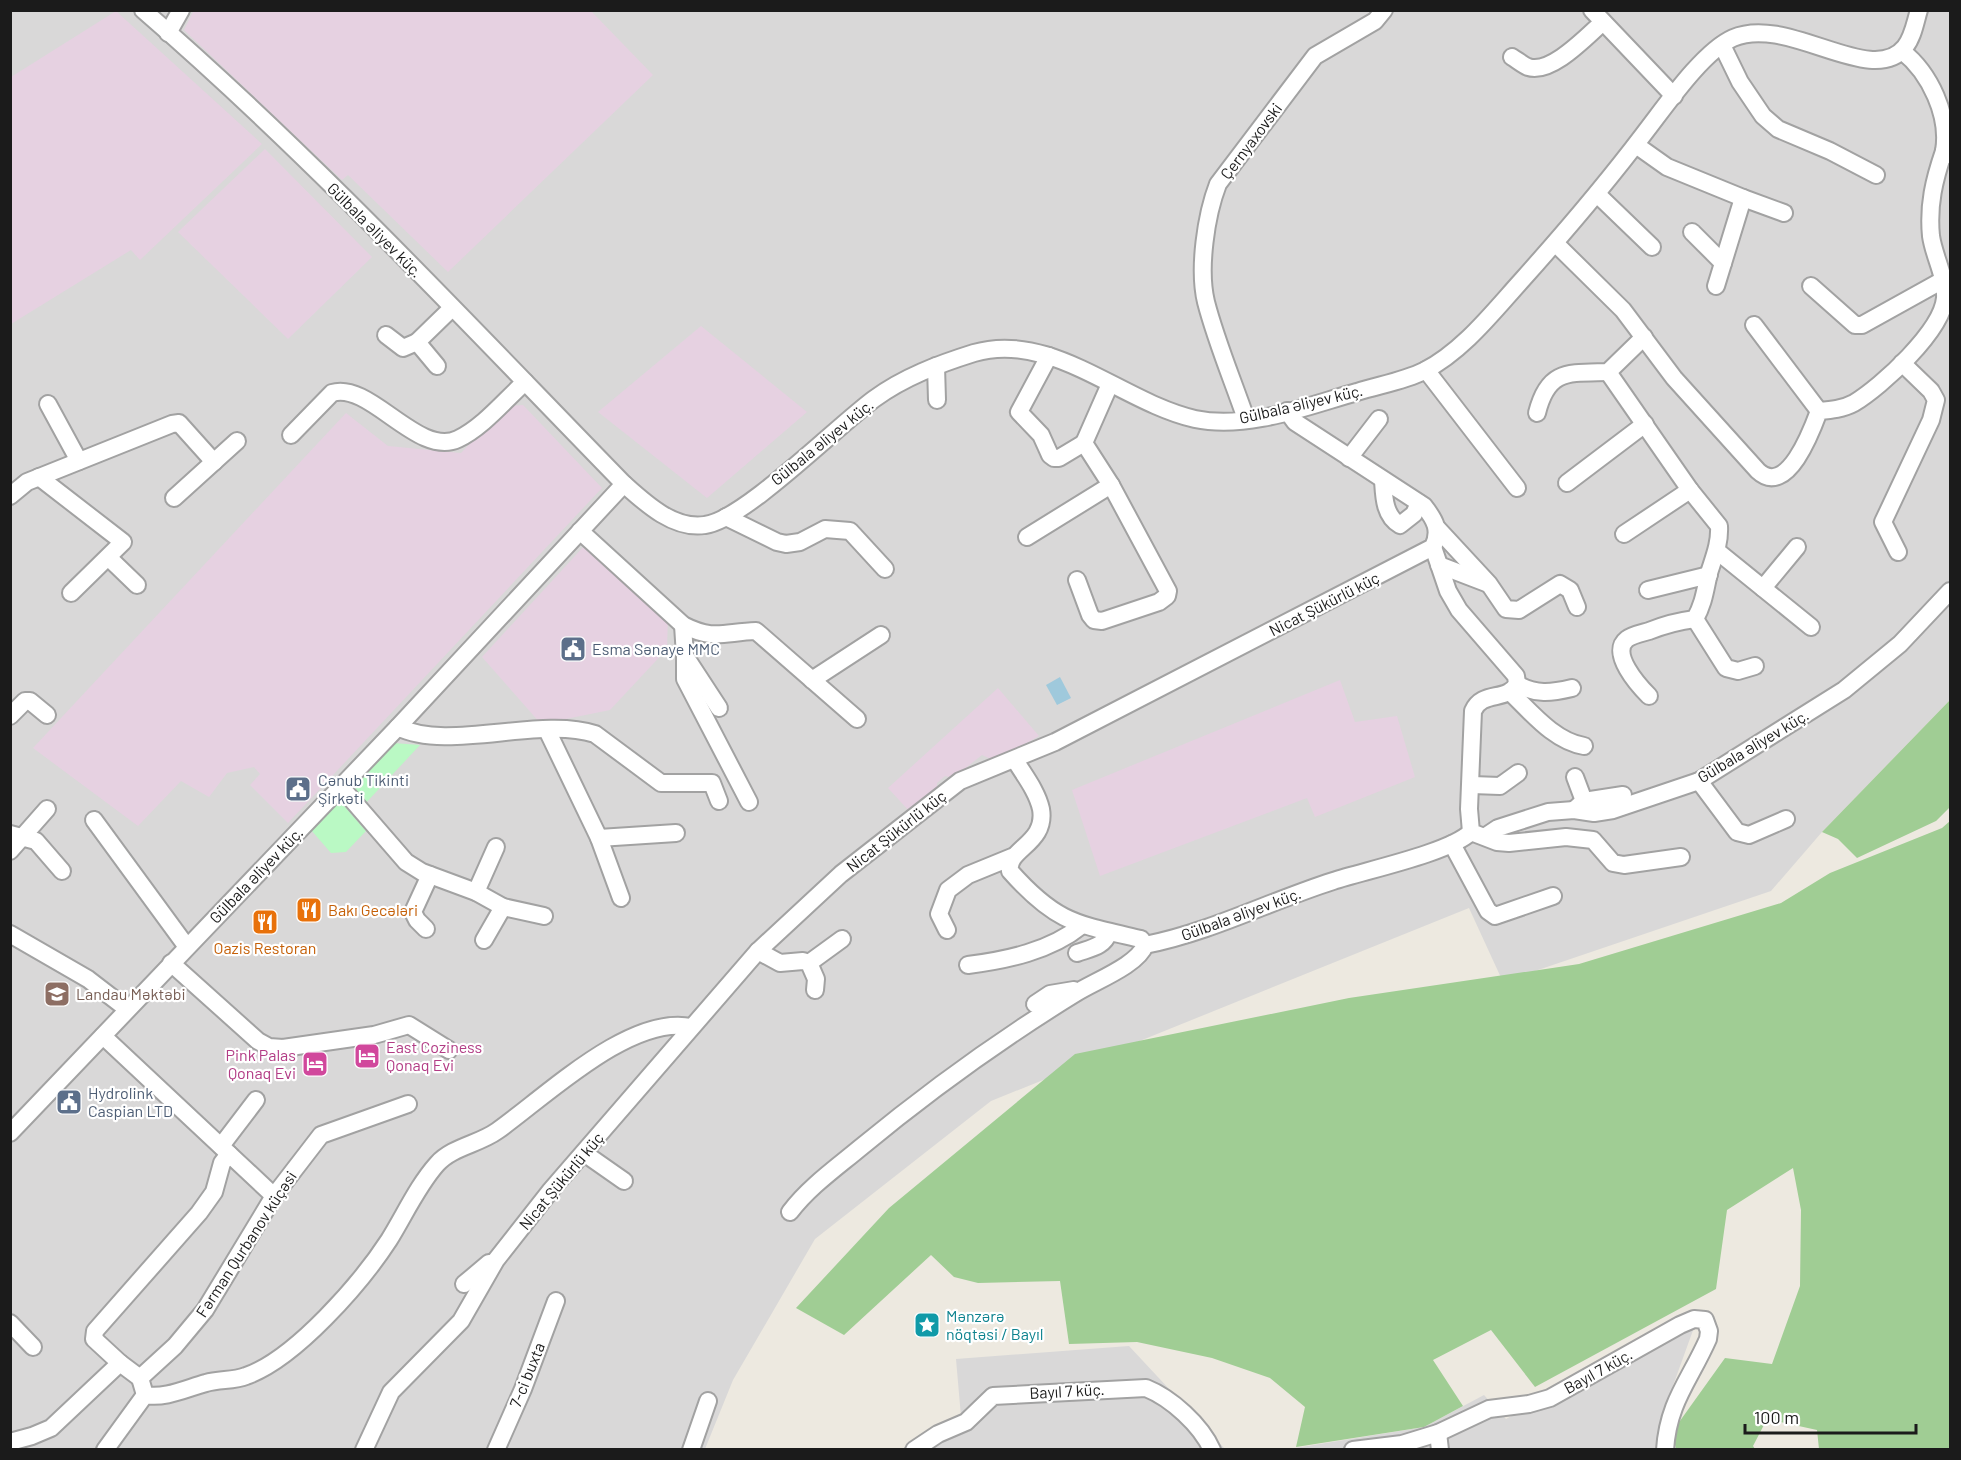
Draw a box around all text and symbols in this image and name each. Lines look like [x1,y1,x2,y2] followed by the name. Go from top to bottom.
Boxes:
[1216,99,1285,183] street label: Çernyaxovski
[324,178,427,281] street label: Gülbala Əliyev küç.
[1237,380,1365,427] street label: Gülbala Əliyev küç.
[767,394,877,489] street label: Gülbala Əliyev küç.
[1265,568,1382,640] street label: Nicat Şükürlü küç
[558,634,588,664] public building icon: Esma Sənaye MMC
[592,639,720,658] place label: Esma Sənaye MMC
[1694,705,1812,786] street label: Gülbala Əliyev küç.
[318,770,409,807] place label: Cənub Tikinti Şirkəti
[283,774,313,804] public building icon: Cənub Tikinti Şirkəti
[842,786,949,875] street label: Nicat Şükürlü küç
[205,823,306,927] street label: Gülbala Əliyev küç.
[1178,883,1303,944] street label: Gülbala Əliyev küç.
[294,895,324,925] restaurant icon: Bakı Gecələri
[328,900,418,919] place label: Bakı Gecələri
[250,907,280,937] restaurant icon: Oazis Restoran
[214,938,316,957] place label: Oazis Restoran
[42,979,72,1009] school or university icon: Landau Məktəbi
[76,984,186,1003] place label: Landau Məktəbi
[386,1037,482,1074] place label: East Coziness Qonaq Evi
[352,1041,382,1071] hotel icon: East Coziness Qonaq Evi
[225,1045,296,1082] place label: Pink Palas Qonaq Evi
[300,1049,330,1079] hotel icon: Pink Palas Qonaq Evi
[88,1083,173,1120] place label: Hydrolink Caspian LTD
[54,1087,84,1117] public building icon: Hydrolink Caspian LTD
[514,1128,607,1233] street label: Nicat Şükürlü küç
[191,1167,300,1320] street label: Fərman Qurbanov küçəsi
[946,1306,1043,1343] place label: Mənzərə nöqtəsi / Bayıl
[912,1310,942,1340] place icon: Mənzərə nöqtəsi / Bayıl
[505,1340,548,1410] street label: 7-ci buxta
[1560,1344,1635,1397] street label: Bayıl 7 küç.
[1029,1379,1105,1402] street label: Bayıl 7 küç.
[1745,1397,1916,1435] scale bar
[1754,1406,1799,1428] text: 100 m

